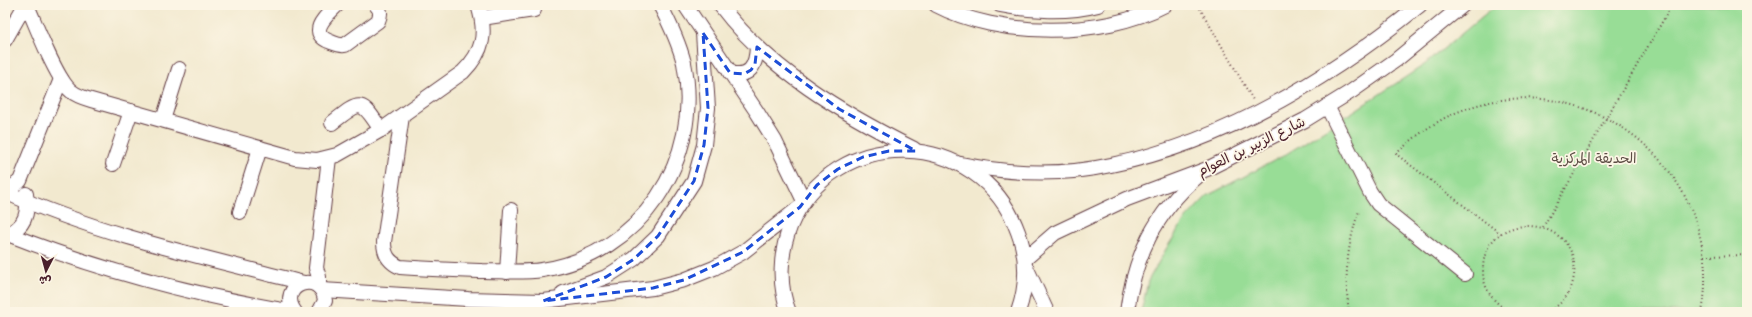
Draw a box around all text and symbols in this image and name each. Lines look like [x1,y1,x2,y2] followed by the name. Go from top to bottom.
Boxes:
[1194,111,1309,182] street label: شارع الزبير بن العوام
[1551,148,1637,167] park label: الحديقة المركزية
[26,251,66,291] north arrow
[38,273,52,290] text: ش

